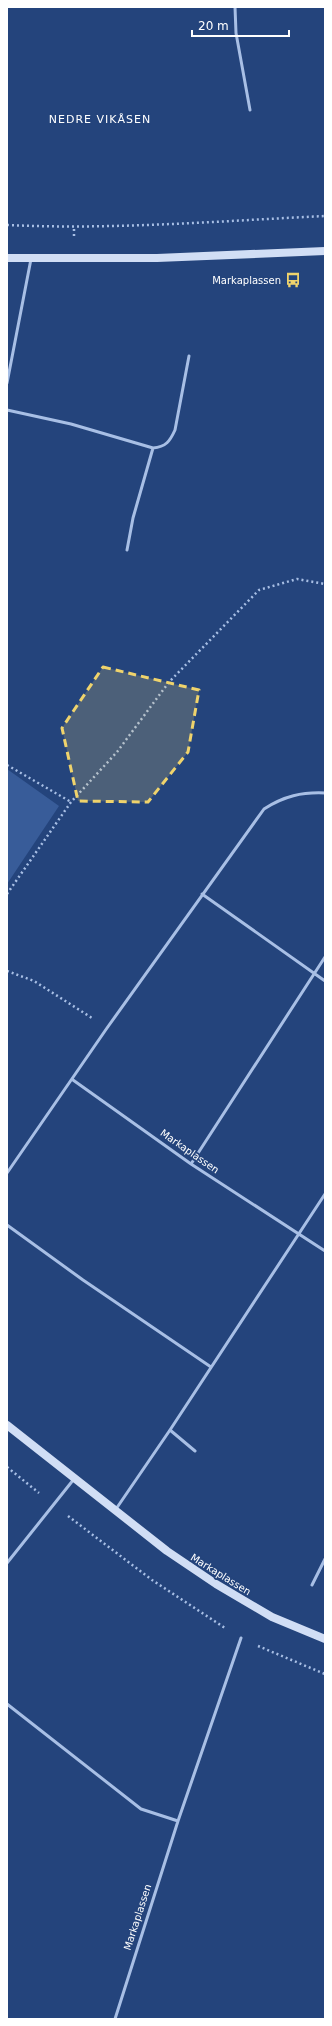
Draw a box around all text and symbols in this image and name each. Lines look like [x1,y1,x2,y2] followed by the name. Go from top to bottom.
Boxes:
[192,12,289,38] scale bar
[198,19,229,33] text: 20 m
[49,113,151,126] district label: NEDRE VIKÅSEN
[284,271,302,289] bus stop icon: Markaplassen
[212,275,281,286] place label: Markaplassen
[158,1127,221,1176] street label: Markaplassen
[189,1552,253,1597] street label: Markaplassen
[122,1883,153,1952] street label: Markaplassen

